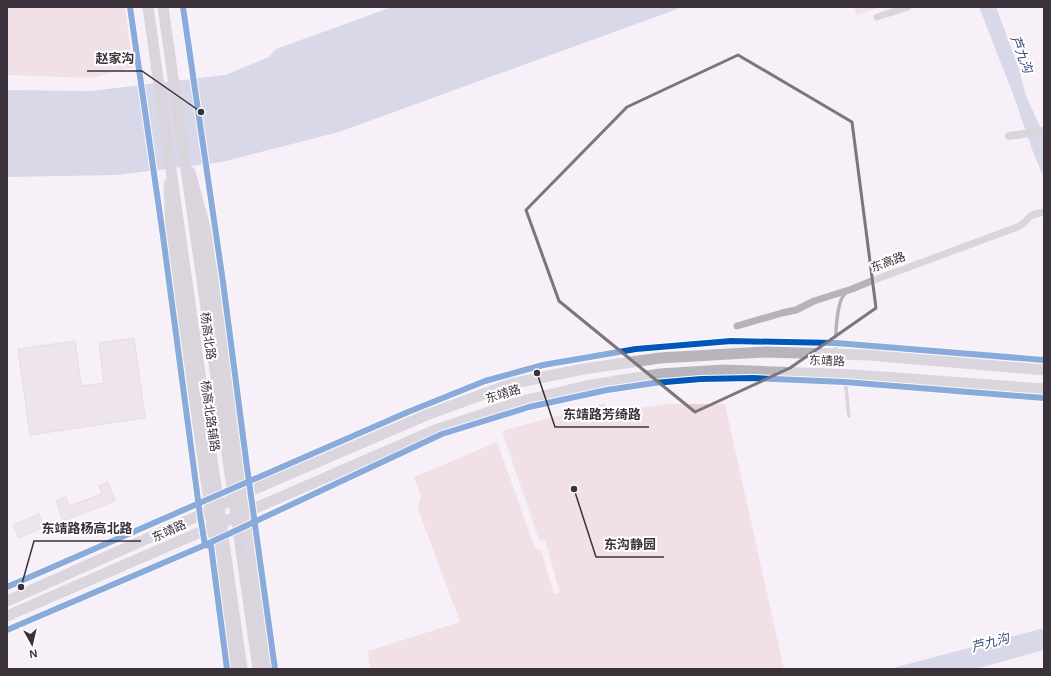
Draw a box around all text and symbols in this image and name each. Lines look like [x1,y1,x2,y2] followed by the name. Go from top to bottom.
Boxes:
[1008,33,1036,77] water label: 芦九沟
[87,46,142,71] callout: 赵家沟
[95,51,135,66] text: 赵家沟
[869,249,907,275] street label: 东高路
[198,311,218,361] street label: 杨高北路
[809,353,845,369] street label: 东靖路
[198,379,222,453] street label: 杨高北路辅路
[484,382,522,406] street label: 东靖路
[555,402,649,427] callout: 东靖路芳绮路
[563,407,641,422] text: 东靖路芳绮路
[34,516,141,541] callout: 东靖路杨高北路
[150,517,188,545] street label: 东靖路
[41,521,133,536] text: 东靖路杨高北路
[596,532,664,557] callout: 东沟静园
[604,537,656,552] text: 东沟静园
[12,624,52,664] north arrow
[969,630,1013,655] water label: 芦九沟
[29,647,38,660] text: N

